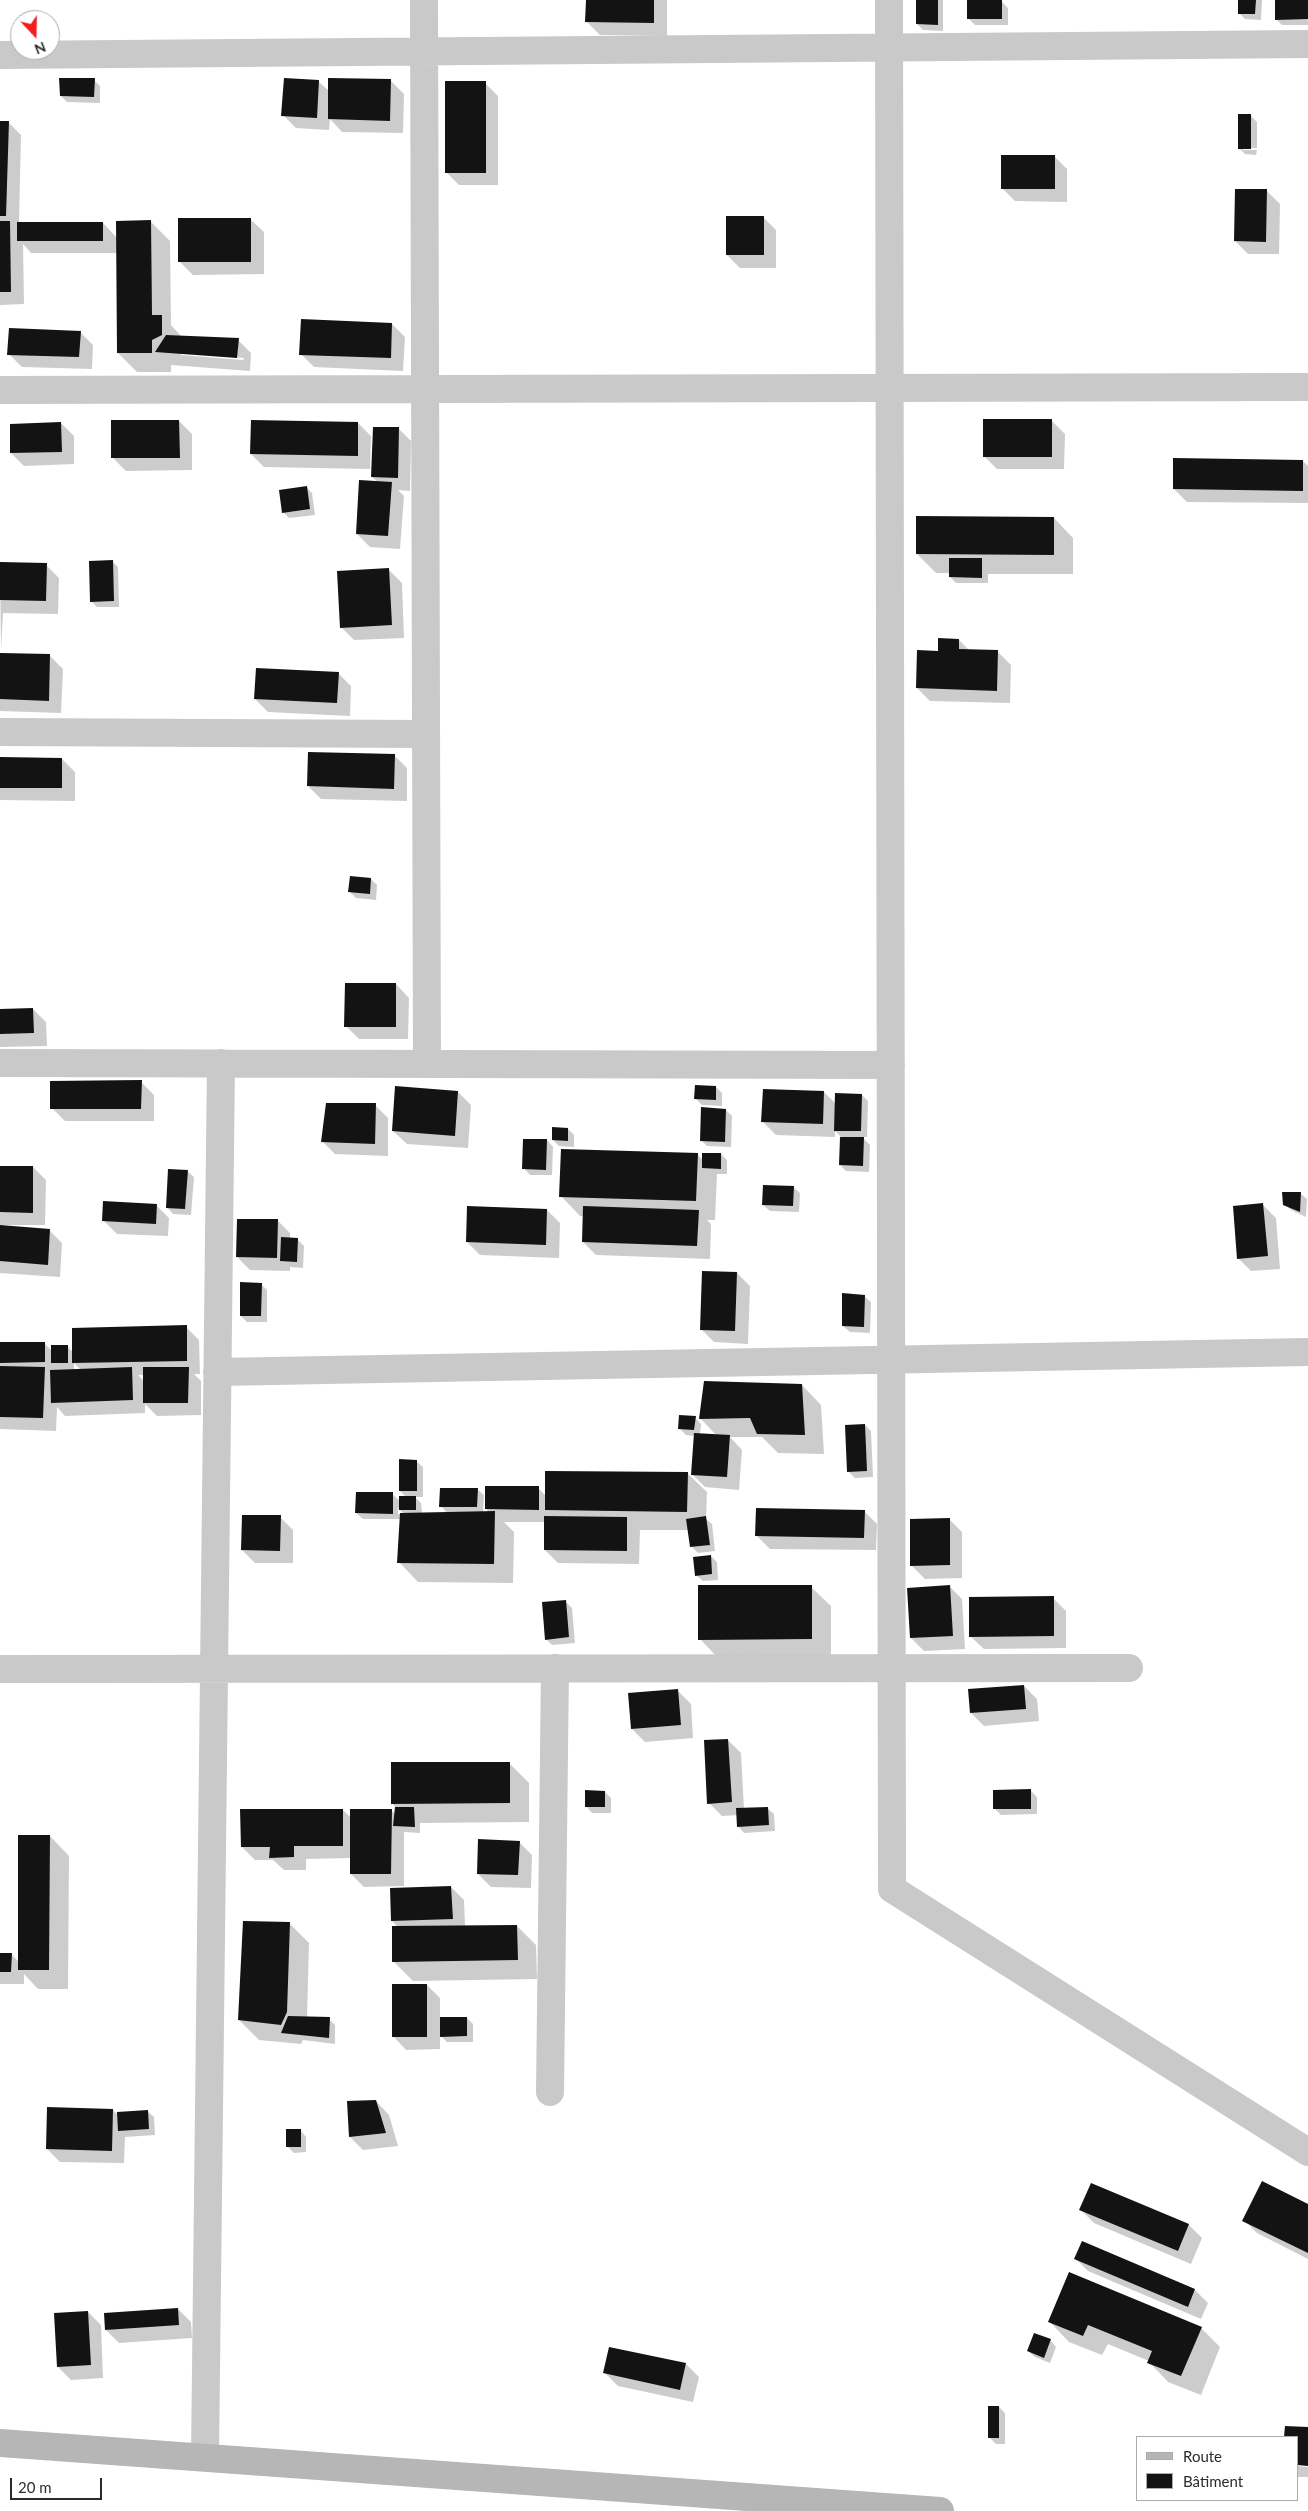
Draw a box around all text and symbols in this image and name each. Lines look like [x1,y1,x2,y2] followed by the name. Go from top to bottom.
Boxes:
[10,10,60,60] north arrow
[32,39,48,58] text: N
[1136,2436,1298,2501] legend
[1183,2447,1222,2465] text: Route
[12,2468,105,2500] scale bar
[1183,2472,1243,2490] text: Bâtiment
[18,2478,52,2496] text: 20 m

